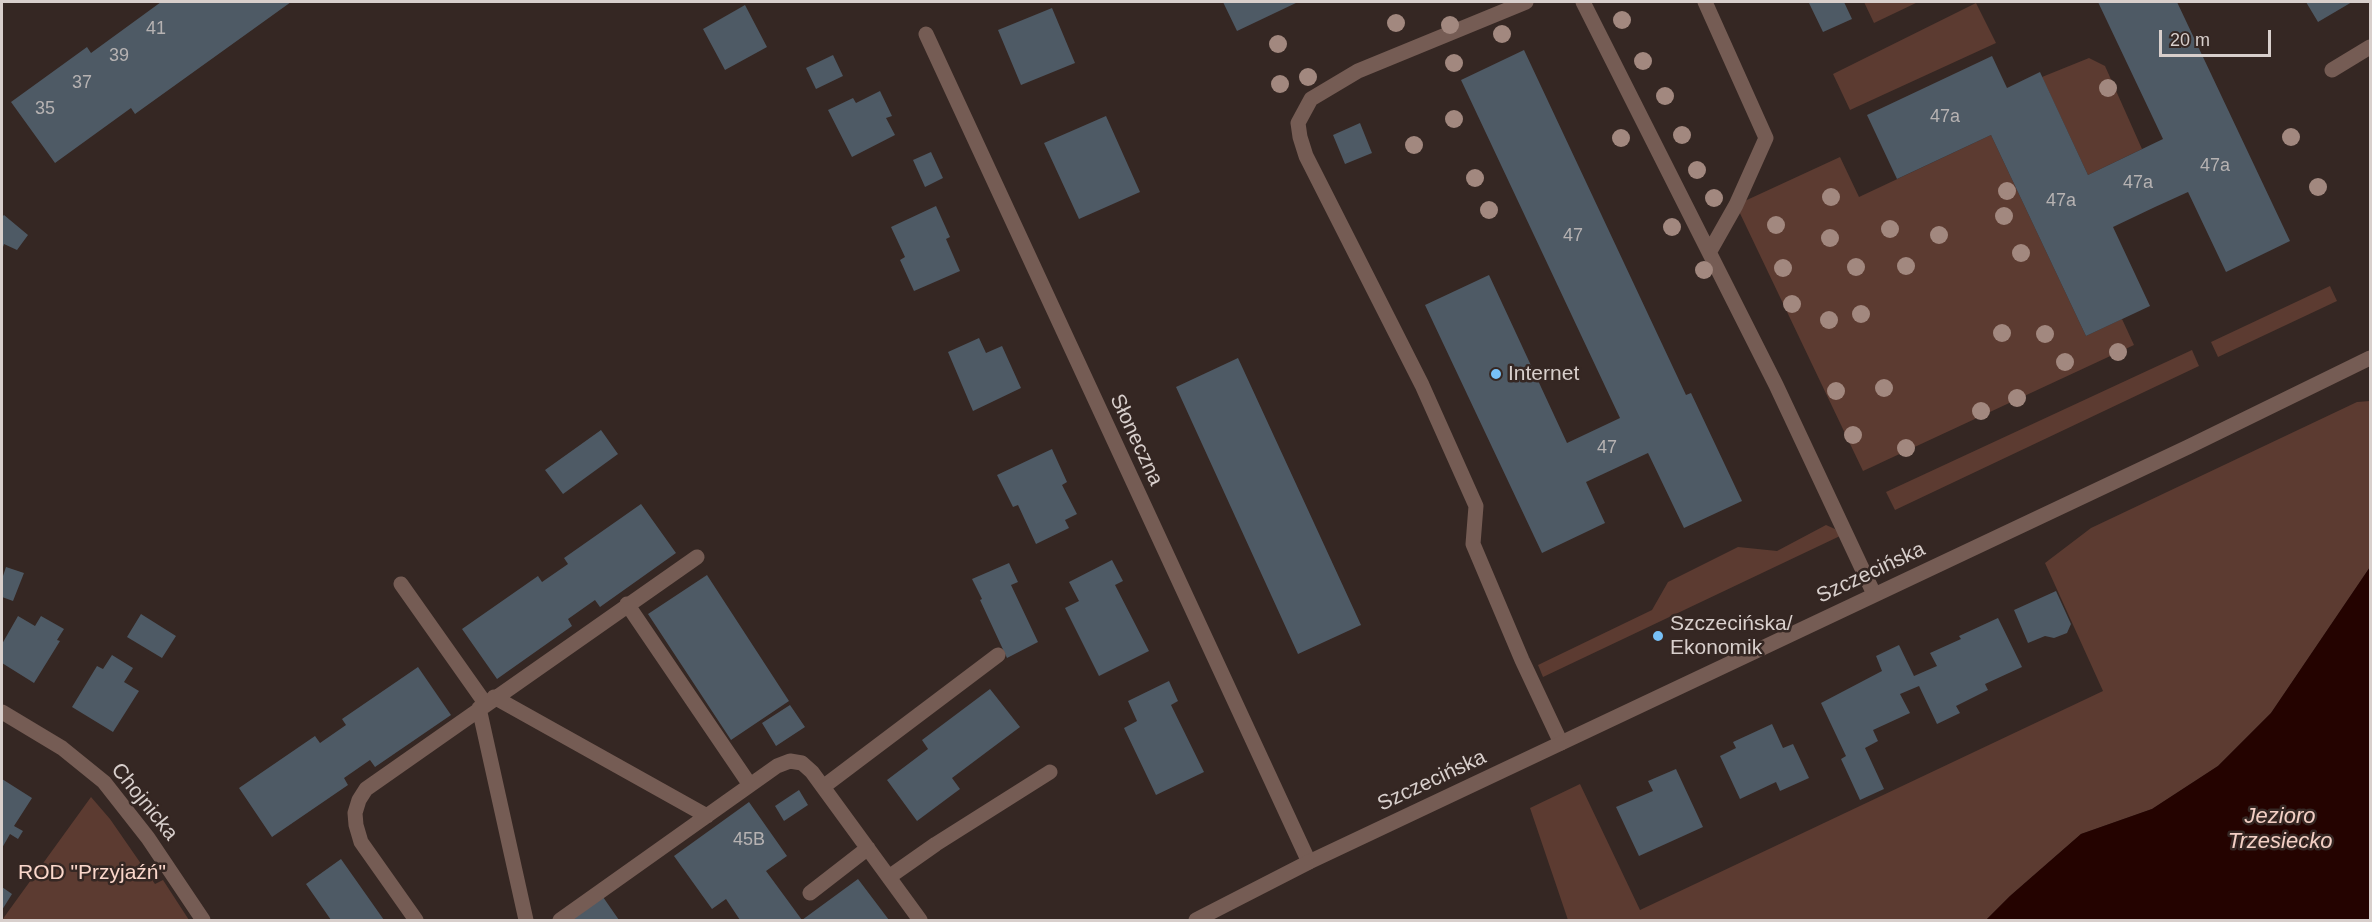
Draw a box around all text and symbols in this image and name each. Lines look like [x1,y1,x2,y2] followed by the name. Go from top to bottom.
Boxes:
[146,18,166,40] house number: 41
[2162,18,2274,56] scale bar
[2170,30,2210,50] text: 20 m
[109,45,129,67] house number: 39
[72,72,92,94] house number: 37
[35,98,55,120] house number: 35
[1930,106,1960,128] house number: 47a
[2200,155,2230,177] house number: 47a
[2123,172,2153,194] house number: 47a
[2046,190,2076,212] house number: 47a
[1563,225,1583,247] house number: 47
[1508,361,1579,387] place label: Internet
[1489,367,1503,381] marker: Internet
[1104,390,1168,490] street label: Słoneczna
[1597,437,1617,459] house number: 47
[1813,537,1929,609] street label: Szczecińska
[1670,611,1793,661] place label: Szczecińska/ Ekonomik
[1651,629,1665,643] marker: Szczecińska/ Ekonomik
[1374,745,1490,817] street label: Szczecińska
[105,758,183,846] street label: Chojnicka
[2228,804,2332,855] water label: Jezioro Trzesiecko
[733,829,765,851] house number: 45B
[18,860,166,886] park label: ROD "Przyjaźń"

